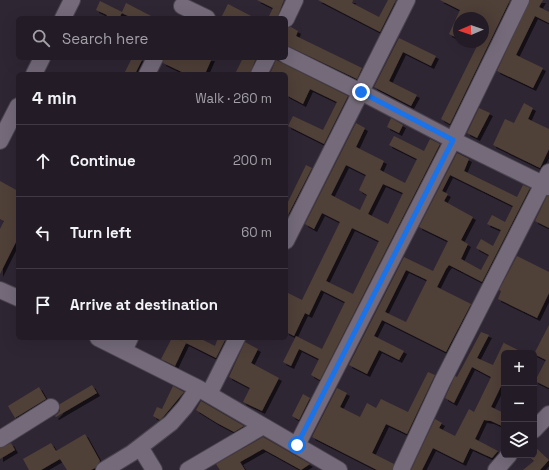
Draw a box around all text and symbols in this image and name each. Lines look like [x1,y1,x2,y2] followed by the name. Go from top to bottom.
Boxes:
[453,12,489,48] north arrow
[16,16,288,60] search box
[30,27,52,49] icon: search
[62,29,148,48] text: Search here
[352,83,370,101] route end
[32,87,77,109] text: 4 min
[195,90,272,107] text: Walk · 260 m
[32,150,54,172] icon: ahead
[70,151,136,170] text: Continue
[233,152,272,169] text: 200 m
[32,222,54,244] icon: left
[70,223,132,242] text: Turn left
[241,224,272,241] text: 60 m
[32,294,54,316] icon: arrive
[70,295,218,314] text: Arrive at destination
[501,350,537,458] map controls
[501,350,537,386] button: +
[501,386,537,422] button: −
[501,422,537,458] button: layers
[288,436,306,454] route start

